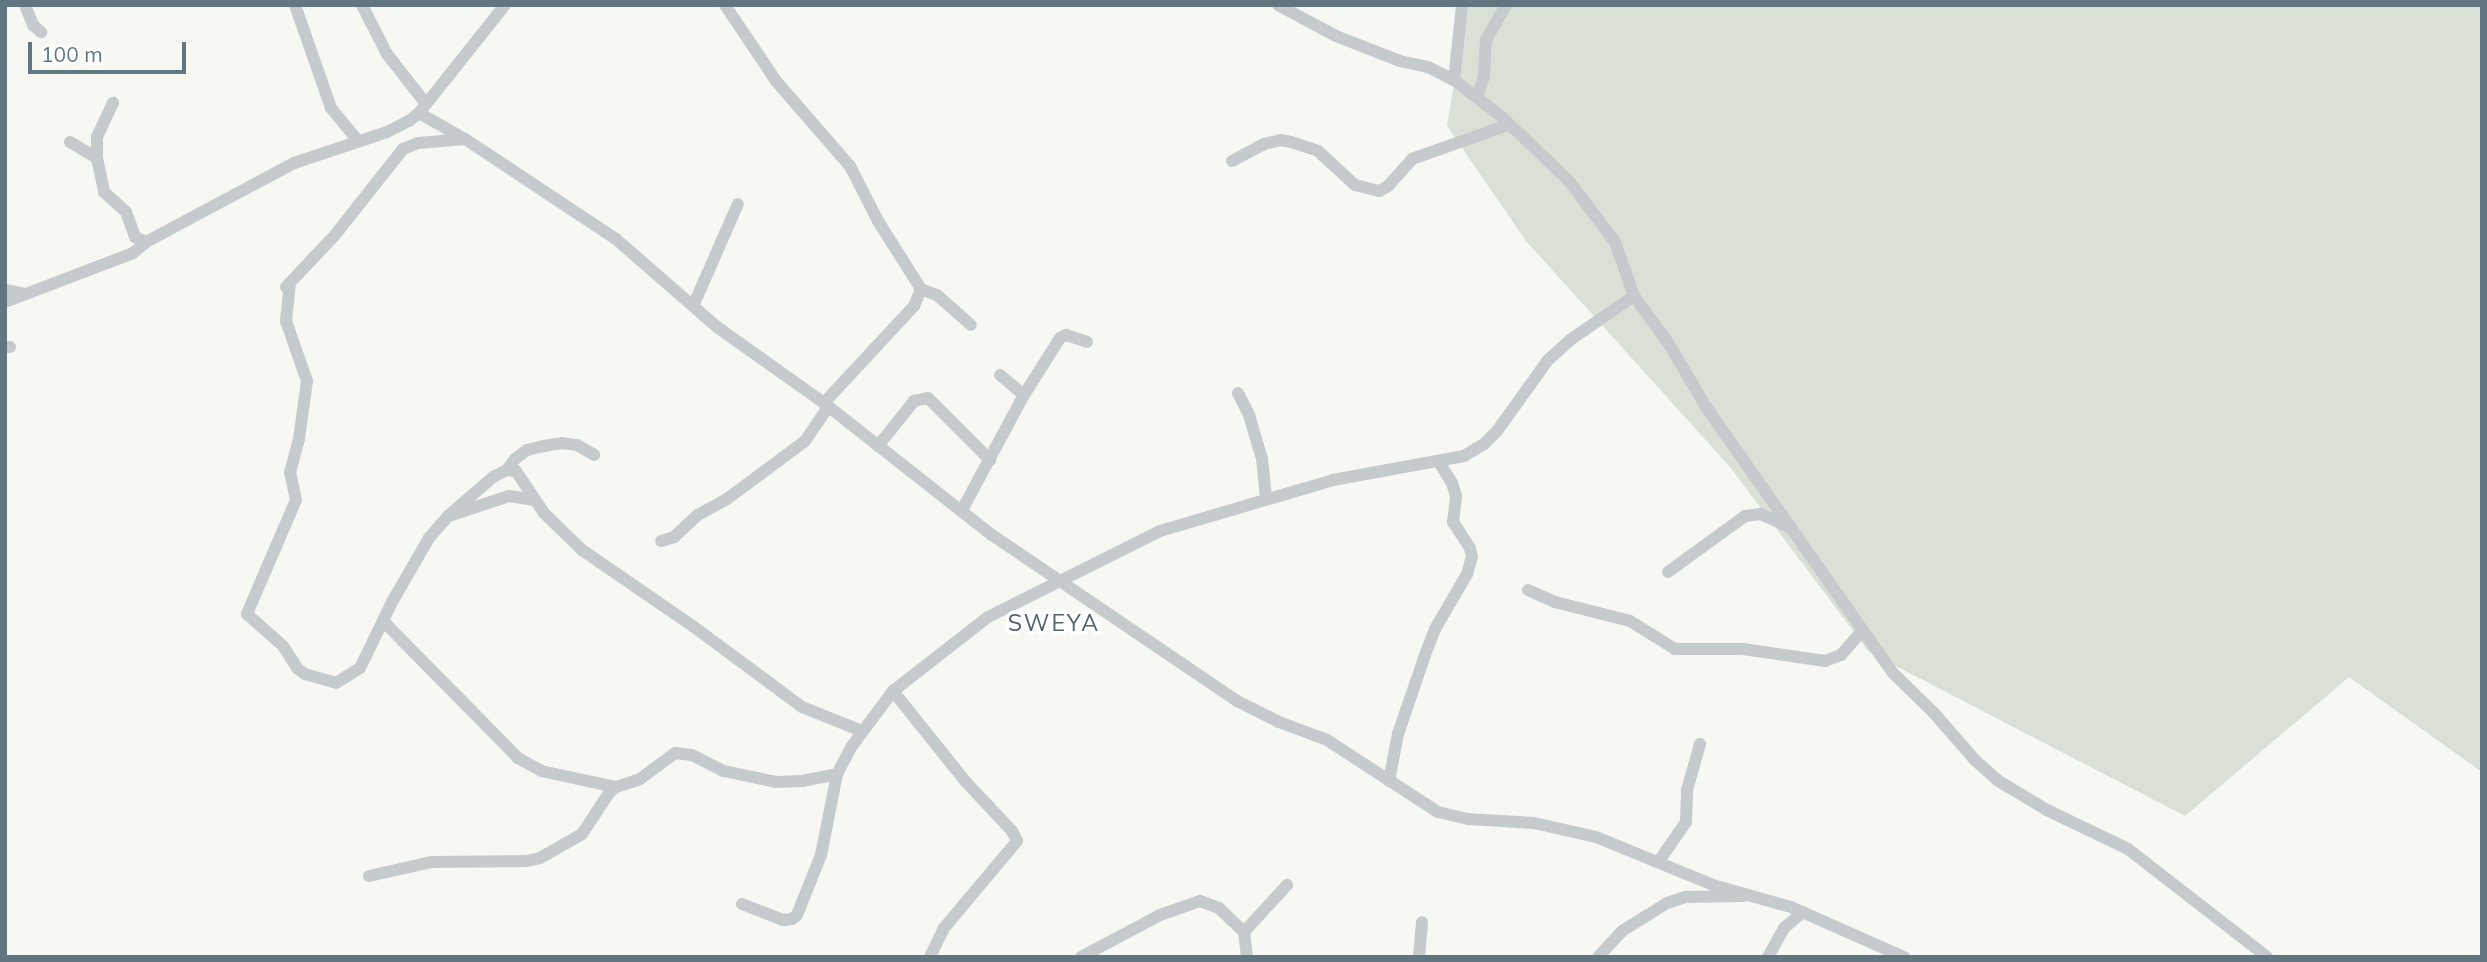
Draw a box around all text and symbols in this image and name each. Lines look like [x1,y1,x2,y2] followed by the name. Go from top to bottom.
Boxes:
[32,28,189,72] scale bar
[41,41,103,67] text: 100 m
[1008,609,1100,637] district label: SWEYA

